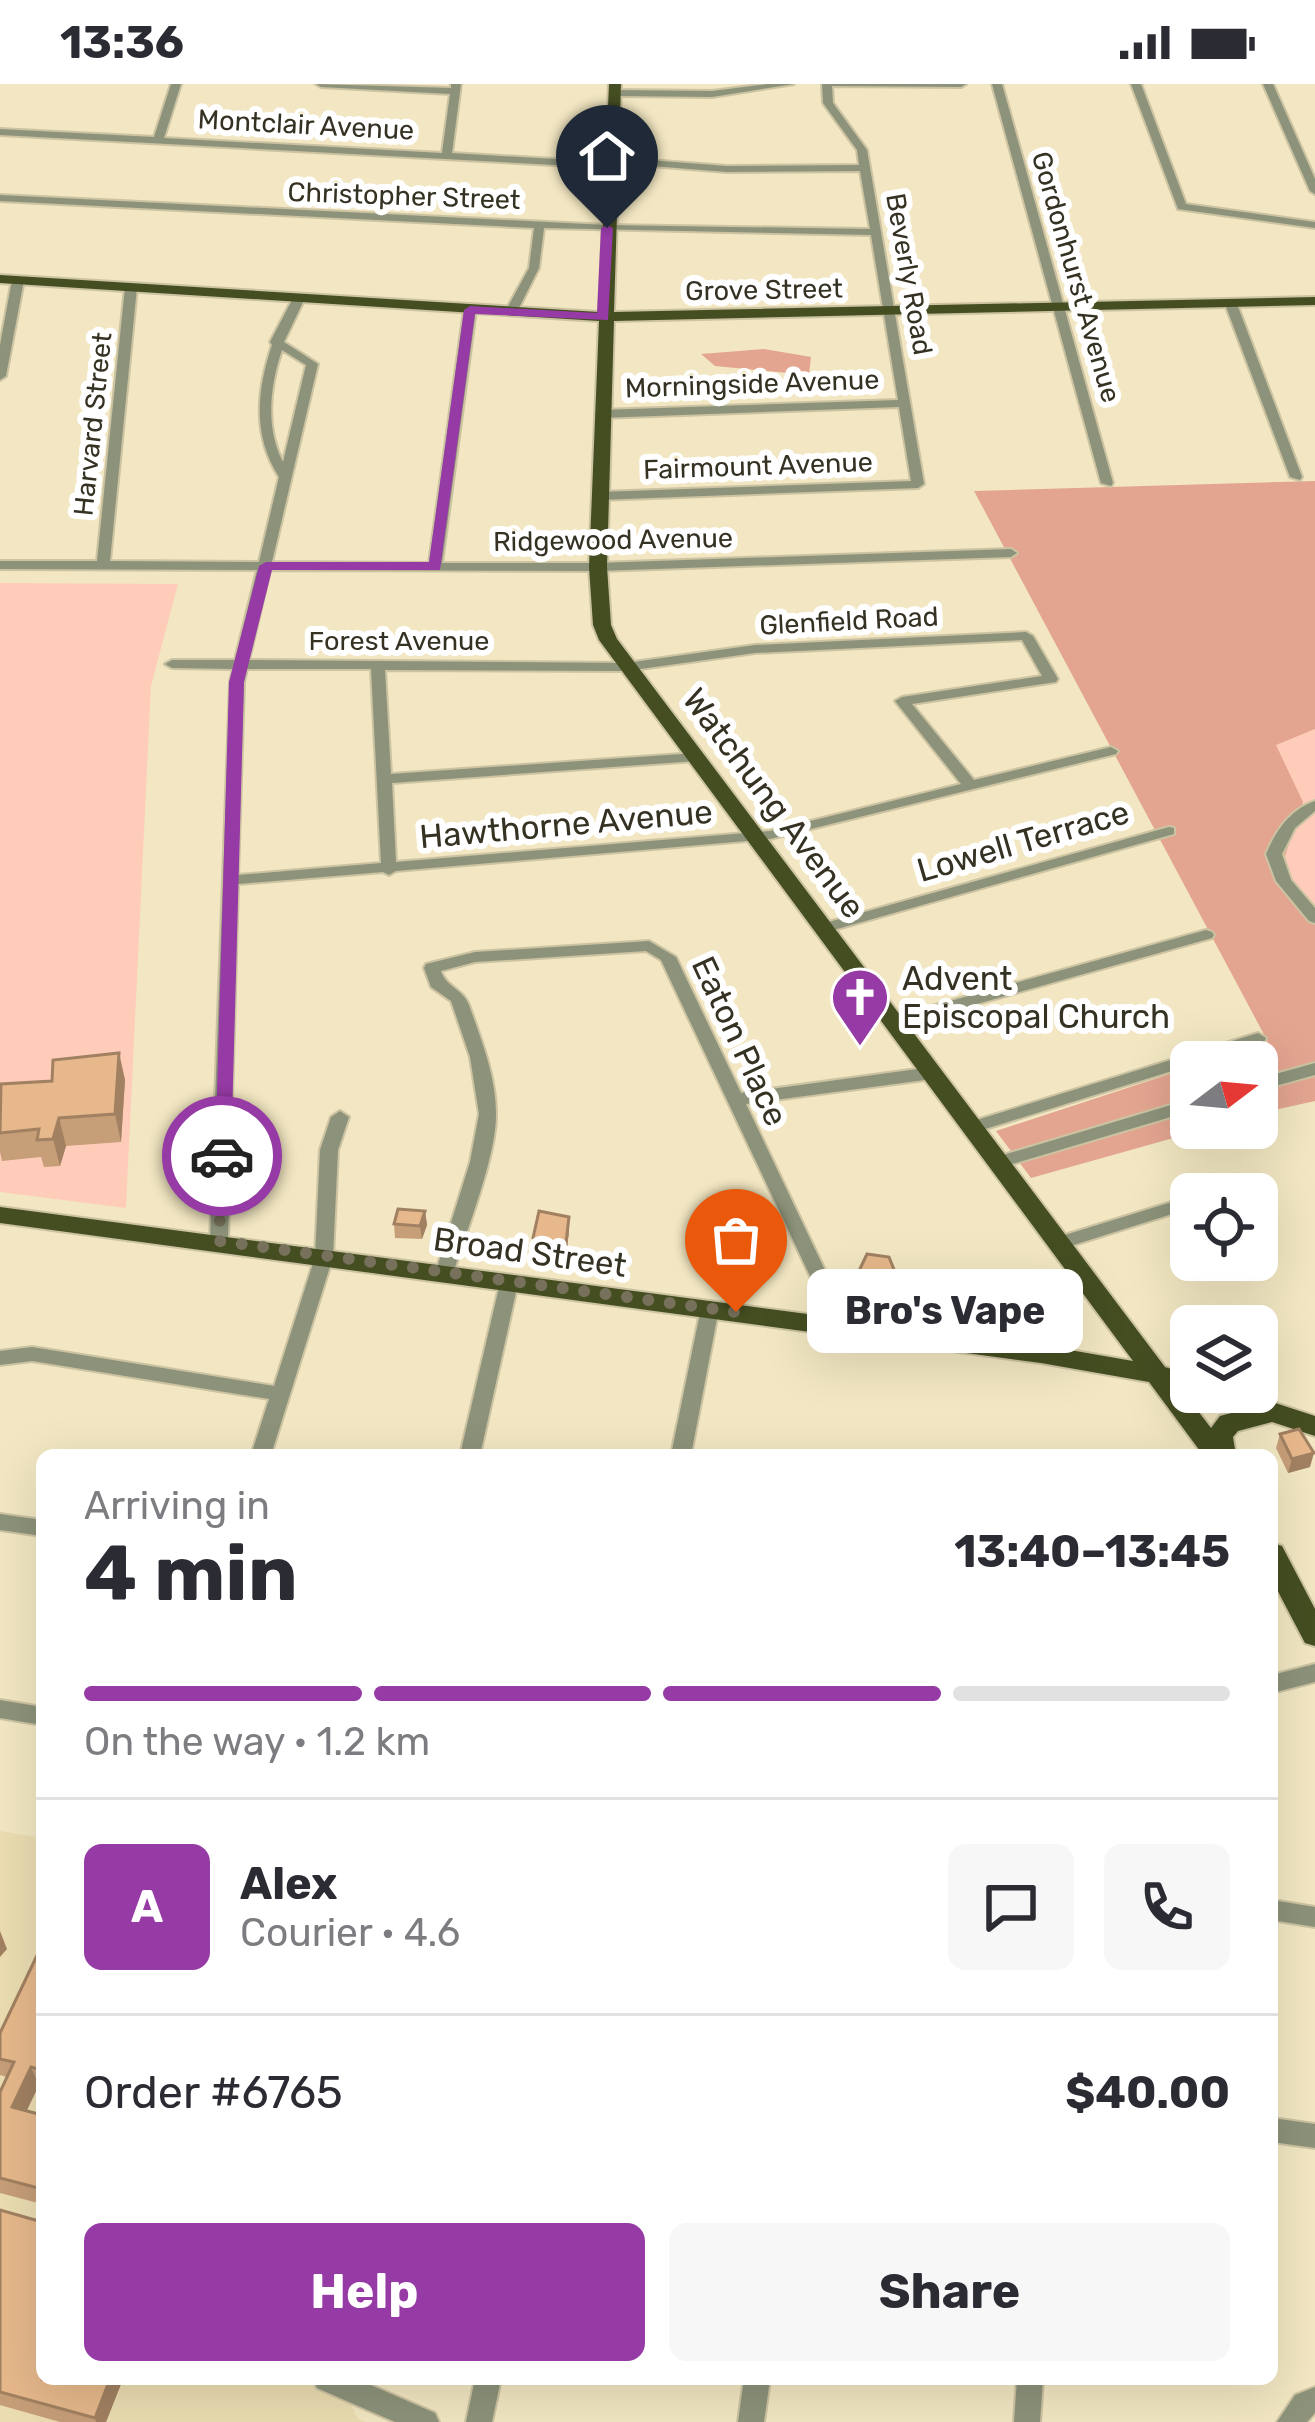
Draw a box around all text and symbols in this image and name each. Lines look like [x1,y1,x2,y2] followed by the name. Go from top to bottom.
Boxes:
[60,16,184,69] text: 13:36
[197,103,415,147] street label: Montclair Avenue
[556,105,658,228] pin
[574,123,640,189] icon: home
[1025,148,1127,406] street label: Gordonhurst Avenue
[287,176,521,216] street label: Christopher Street
[879,191,939,357] street label: Beverly Road
[685,273,843,307] street label: Grove Street
[67,331,119,517] street label: Harvard Street
[624,364,880,404] street label: Morningside Avenue
[643,446,873,486] street label: Fairmount Avenue
[493,522,733,558] street label: Ridgewood Avenue
[759,600,939,642] street label: Glenfield Road
[309,625,489,657] street label: Forest Avenue
[675,681,873,925] street label: Watchung Avenue
[418,792,714,856] street label: Hawthorne Avenue
[913,792,1133,890] street label: Lowell Terrace
[684,950,796,1132] street label: Eaton Place
[902,959,1170,1036] place label: Advent Episcopal Church
[829,966,891,1048] church icon: Advent Episcopal Church
[1170,1041,1278,1149] north arrow
[1170,1041,1278,1413] map controls
[162,1096,282,1216] courier
[189,1123,255,1189] icon: car
[1170,1173,1278,1281] button: locate
[685,1189,787,1312] pin
[703,1207,769,1273] icon: bag
[431,1219,629,1285] street label: Broad Street
[808,1270,1084,1354] callout: Bro's Vape
[844,1288,1046,1334] text: Bro's Vape
[1170,1305,1278,1413] button: layers
[84,1483,270,1529] text: Arriving in
[954,1525,1230,1578] text: 13:40–13:45
[84,1527,298,1620] text: 4 min
[84,1719,430,1765] text: On the way · 1.2 km
[948,1844,1074,1970] button: chat
[1104,1844,1230,1970] button: phone
[240,1857,338,1910] text: Alex
[131,1880,163,1933] text: A
[240,1910,460,1956] text: Courier · 4.6
[84,2066,343,2119] text: Order #6765
[1065,2066,1230,2119] text: $40.00
[84,2223,645,2361] button: Help
[669,2223,1230,2361] button: Share

